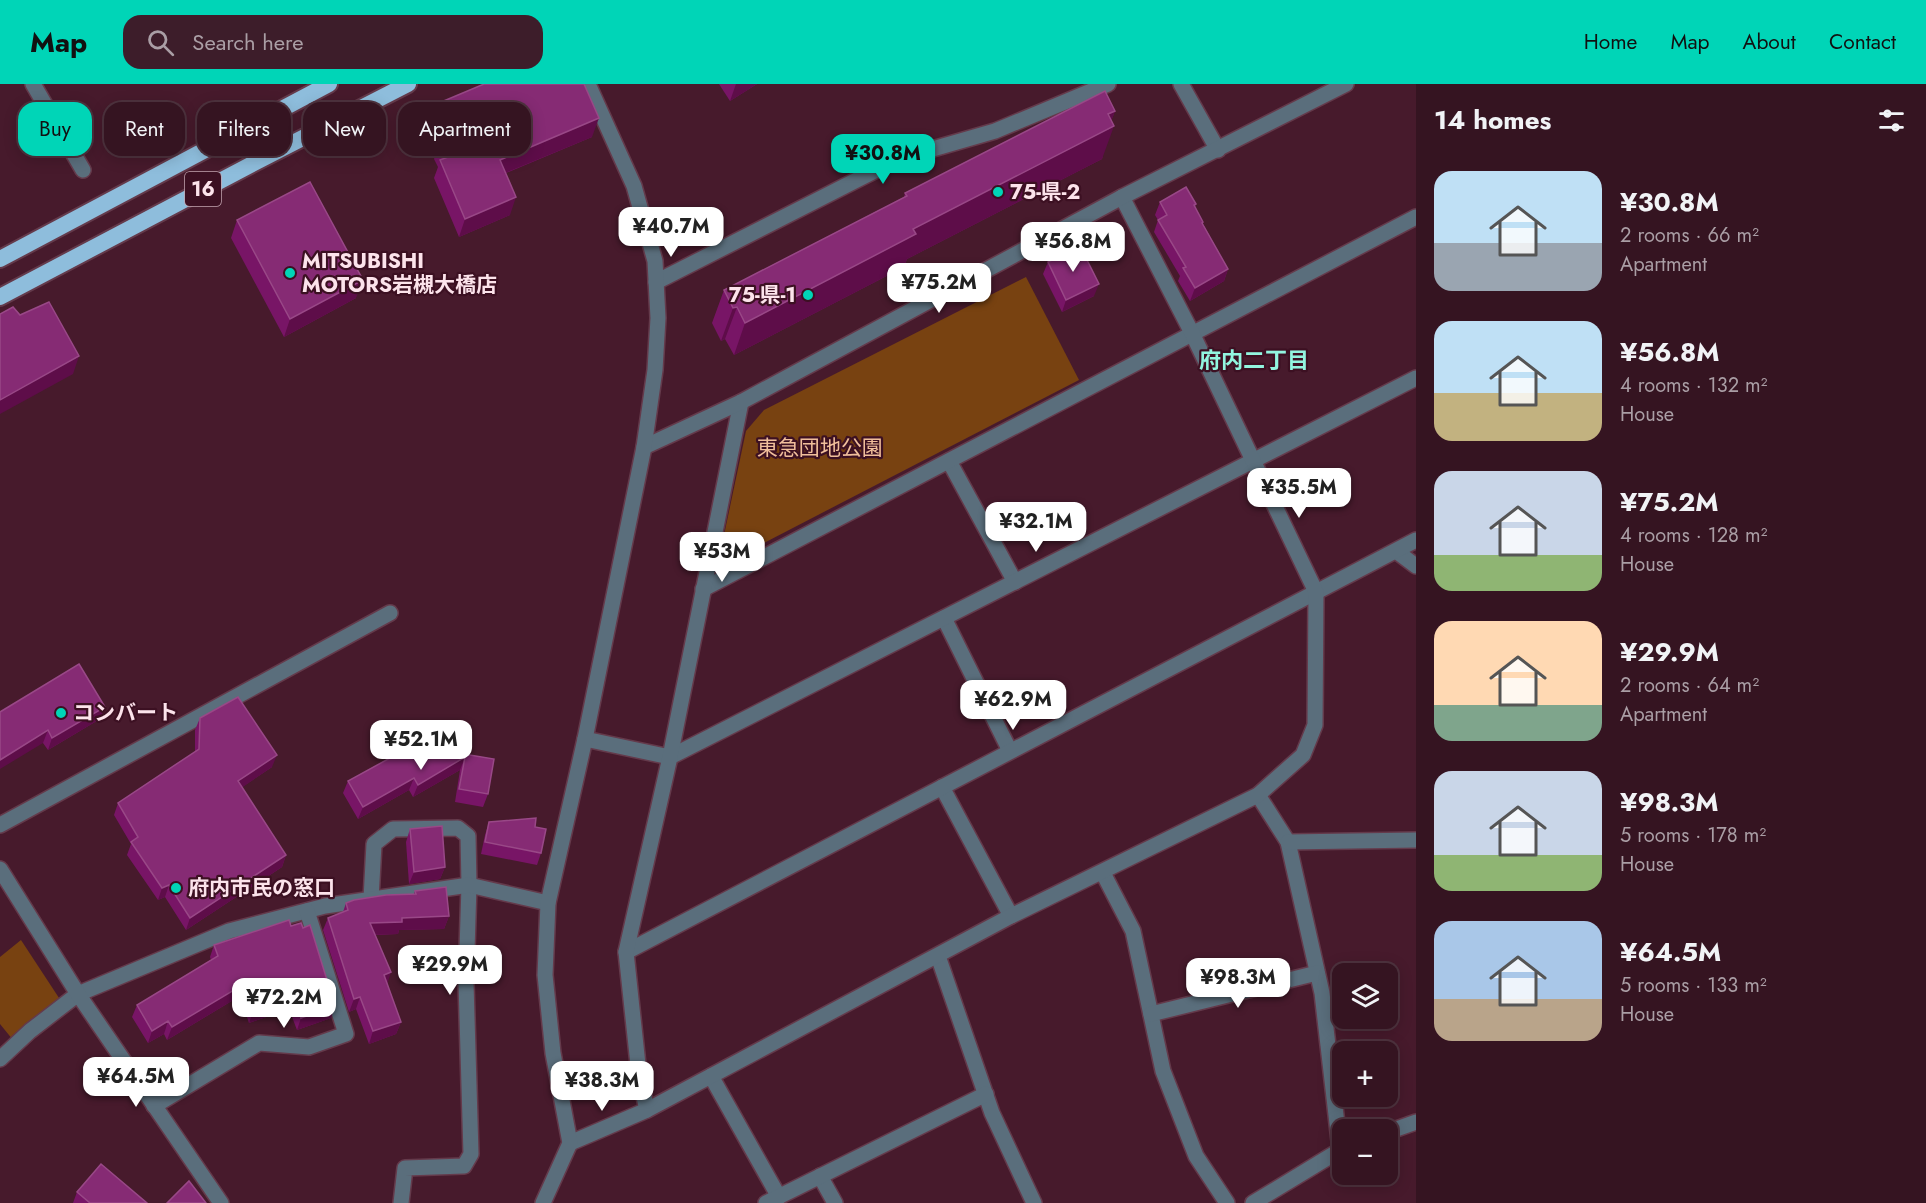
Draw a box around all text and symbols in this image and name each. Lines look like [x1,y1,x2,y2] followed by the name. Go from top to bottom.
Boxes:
[123,15,543,69] search box
[30,22,87,63] text: Map
[144,26,177,59] icon: search
[192,26,304,58] text: Search here
[1584,27,1637,57] text: Home
[1670,27,1710,57] text: Map
[1743,27,1796,57] text: About
[1829,27,1896,57] text: Contact
[1434,101,1551,139] text: 14 homes
[18,102,92,156] chip: Buy
[104,102,185,156] chip: Rent
[197,102,291,156] chip: Filters
[303,102,386,156] chip: New
[398,102,531,156] chip: Apartment
[1875,104,1908,137] icon: filters
[834,134,932,185] pin: ¥30.8M
[845,139,921,168] text: ¥30.8M
[185,172,221,206] road number: 16
[1010,177,1080,207] place label: 75-県-2
[1620,183,1719,221] text: ¥30.8M
[991,185,1005,199] marker: 75-県-2
[1482,195,1554,267] icon: home
[622,207,720,258] pin: ¥40.7M
[633,212,709,241] text: ¥40.7M
[1620,221,1759,250] text: 2 rooms · 66 m²
[1024,222,1122,273] pin: ¥56.8M
[1035,227,1111,256] text: ¥56.8M
[302,246,497,300] place label: MITSUBISHI MOTORS岩槻大橋店
[1620,250,1707,279] text: Apartment
[890,263,988,314] pin: ¥75.2M
[283,266,297,280] marker: MITSUBISHI MOTORS岩槻大橋店
[901,268,977,297] text: ¥75.2M
[729,280,796,310] place label: 75-県-1
[801,288,815,302] marker: 75-県-1
[1620,333,1719,371] text: ¥56.8M
[1199,344,1309,376] district label: 府内二丁目
[1482,345,1554,417] icon: home
[1620,371,1768,400] text: 4 rooms · 132 m²
[1620,400,1674,429] text: House
[757,433,883,463] park label: 東急団地公園
[1250,468,1348,519] pin: ¥35.5M
[1261,473,1337,502] text: ¥35.5M
[1620,483,1718,521] text: ¥75.2M
[1482,495,1554,567] icon: home
[987,502,1085,553] pin: ¥32.1M
[999,507,1073,536] text: ¥32.1M
[1620,521,1768,550] text: 4 rooms · 128 m²
[686,532,758,583] pin: ¥53M
[694,537,750,566] text: ¥53M
[1620,550,1674,579] text: House
[1620,633,1719,671] text: ¥29.9M
[1482,645,1554,717] icon: home
[1620,671,1759,700] text: 2 rooms · 64 m²
[964,680,1062,731] pin: ¥62.9M
[974,685,1052,714] text: ¥62.9M
[73,698,178,728] place label: コンバート
[1620,700,1707,729] text: Apartment
[54,706,68,720] marker: コンバート
[372,720,470,771] pin: ¥52.1M
[384,725,458,754] text: ¥52.1M
[1620,783,1718,821] text: ¥98.3M
[1482,795,1554,867] icon: home
[1620,821,1766,850] text: 5 rooms · 178 m²
[1620,850,1674,879] text: House
[188,873,335,903] place label: 府内市民の窓口
[169,881,183,895] marker: 府内市民の窓口
[1620,933,1721,971] text: ¥64.5M
[401,945,499,996] pin: ¥29.9M
[1482,945,1554,1017] icon: home
[412,950,488,979] text: ¥29.9M
[1189,958,1287,1009] pin: ¥98.3M
[1200,963,1276,992] text: ¥98.3M
[1332,963,1398,1185] map controls
[1332,963,1398,1029] button: layers
[1620,971,1767,1000] text: 5 rooms · 133 m²
[235,978,333,1029] pin: ¥72.2M
[246,983,322,1012] text: ¥72.2M
[1620,1000,1674,1029] text: House
[1332,1041,1398,1107] button: +
[87,1057,185,1108] pin: ¥64.5M
[553,1061,651,1112] pin: ¥38.3M
[97,1062,175,1091] text: ¥64.5M
[565,1066,639,1095] text: ¥38.3M
[1332,1119,1398,1185] button: −

